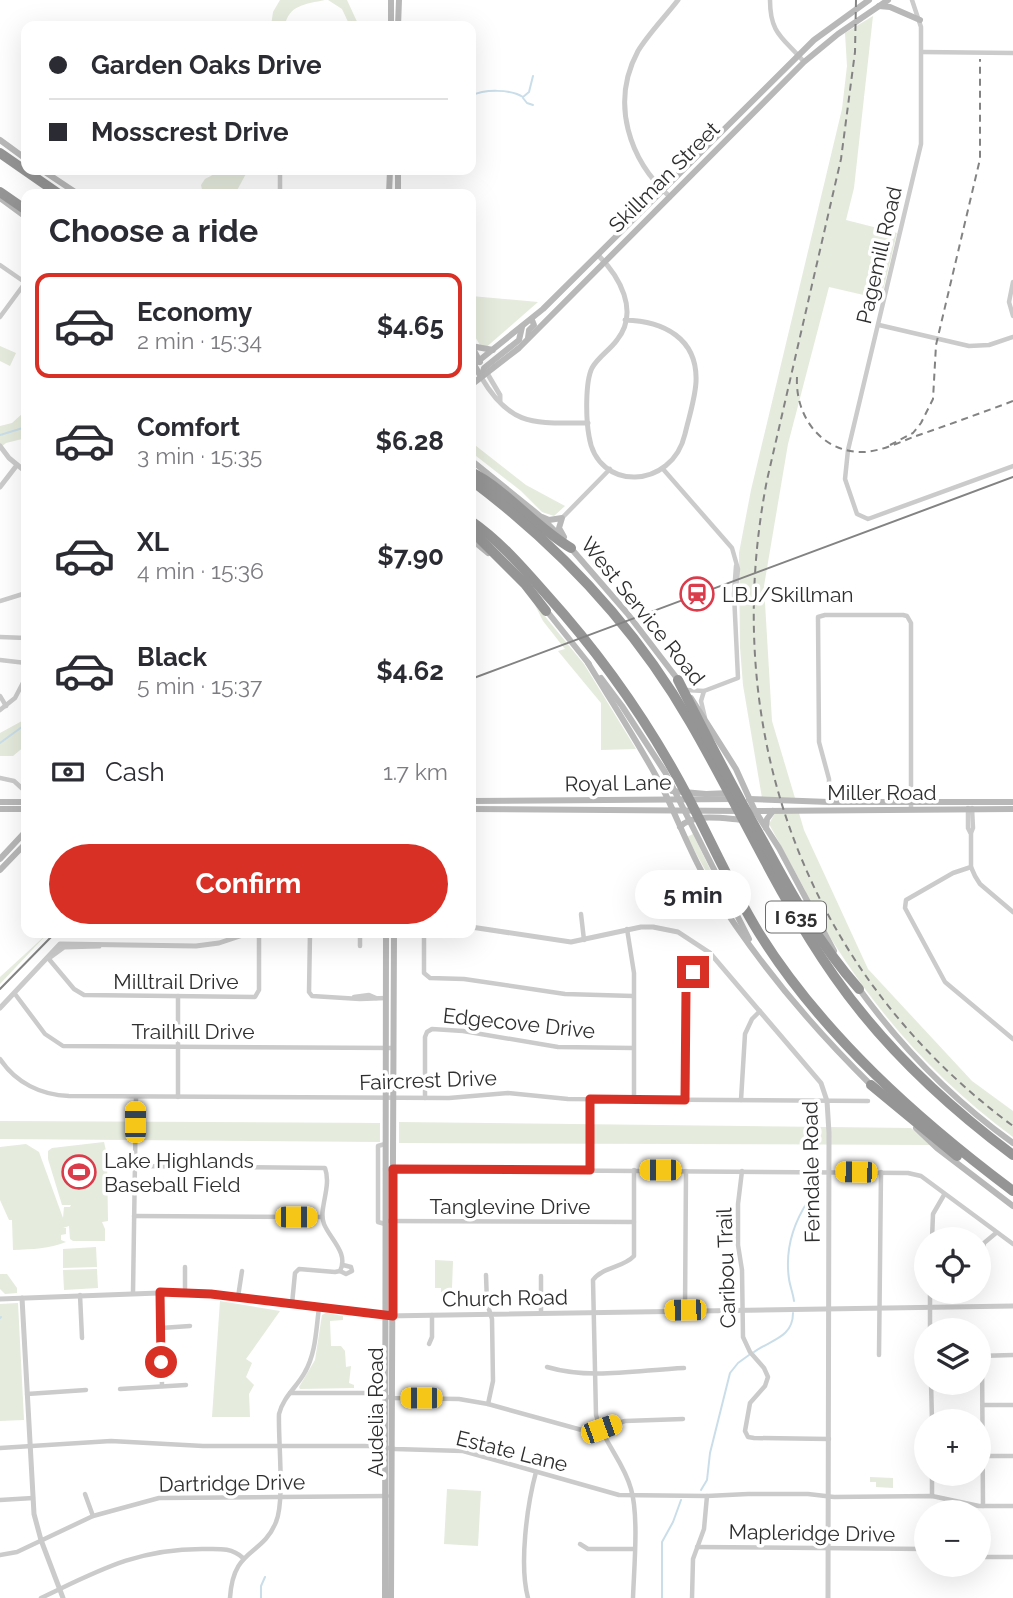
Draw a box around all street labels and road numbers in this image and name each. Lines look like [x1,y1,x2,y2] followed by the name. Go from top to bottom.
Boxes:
[603,116,725,238] street label: Skillman Street
[851,184,907,326] street label: Pagemill Road
[576,532,710,690] street label: West Service Road
[564,770,672,796] street label: Royal Lane
[827,780,937,805] street label: Miller Road
[766,902,826,932] road number: I 635
[113,969,239,994] street label: Milltrail Drive
[442,1003,596,1043] street label: Edgecove Drive
[131,1019,255,1044] street label: Trailhill Drive
[359,1065,497,1095] street label: Faircrest Drive
[797,1101,825,1243] street label: Ferndale Road
[430,1194,590,1219] street label: Tanglevine Drive
[711,1207,741,1329] street label: Caribou Trail
[442,1284,568,1312] street label: Church Road
[363,1347,388,1477] street label: Audelia Road
[454,1425,570,1477] street label: Estate Lane
[159,1469,305,1497] street label: Dartridge Drive
[729,1519,895,1547] street label: Mapleridge Drive

